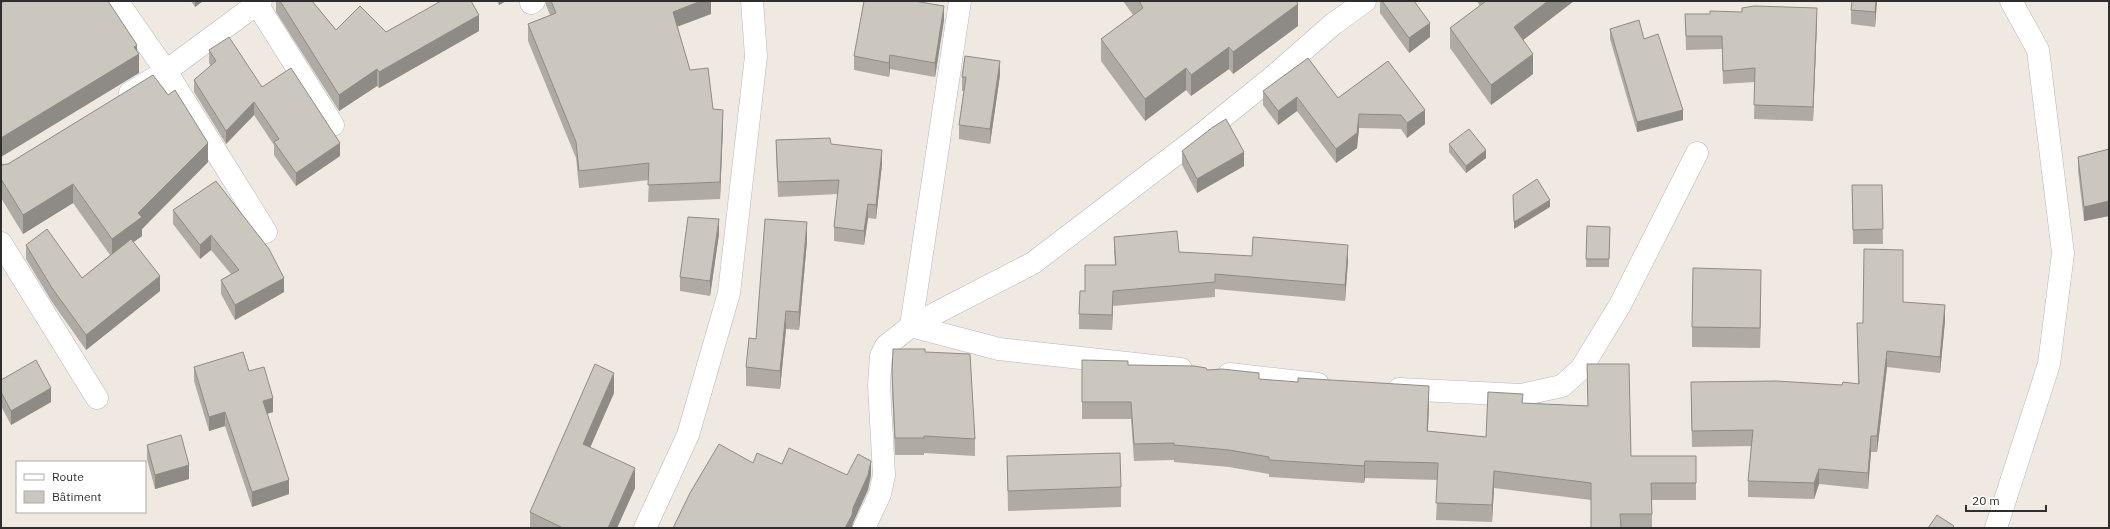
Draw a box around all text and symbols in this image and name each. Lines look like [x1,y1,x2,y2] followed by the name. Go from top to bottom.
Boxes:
[16,461,146,513] legend
[52,469,84,484] text: Route
[1966,487,2046,513] scale bar
[52,489,102,504] text: Bâtiment
[1972,493,2000,508] text: 20 m

